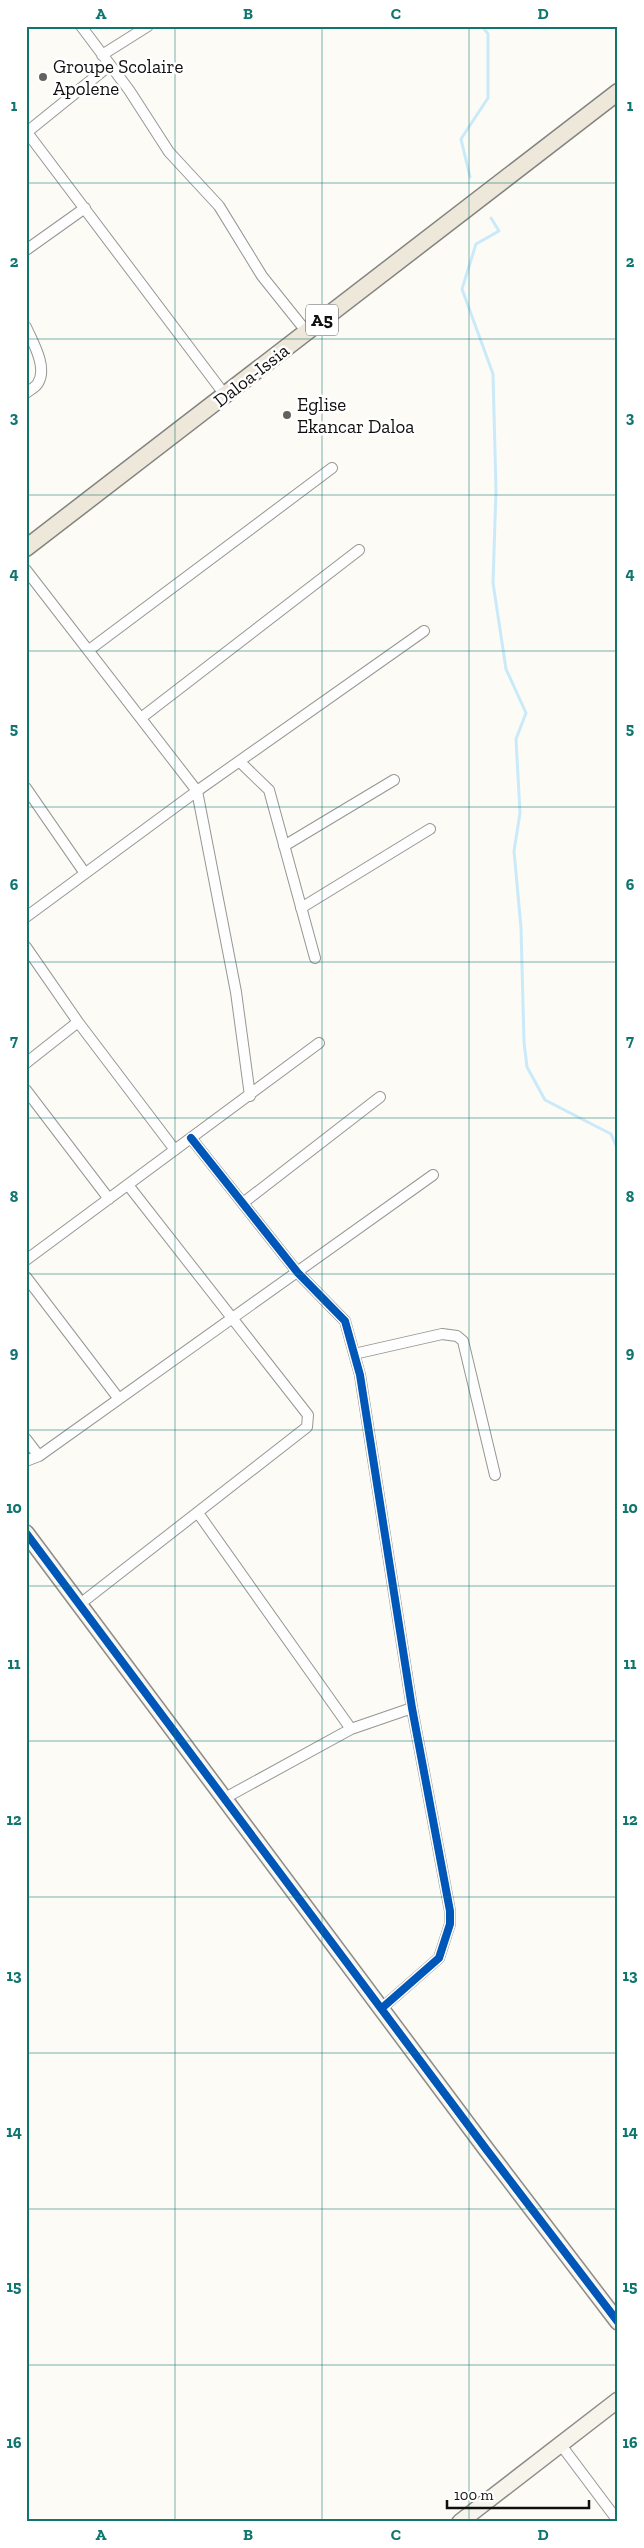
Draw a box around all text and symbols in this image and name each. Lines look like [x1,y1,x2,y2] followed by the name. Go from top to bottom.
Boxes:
[96,4,107,23] text: A
[243,4,253,23] text: B
[391,4,401,23] text: C
[537,4,549,23] text: D
[53,55,183,100] place label: Groupe Scolaire Apolene
[37,71,49,83] marker: Groupe Scolaire Apolene
[11,96,18,115] text: 1
[627,96,634,115] text: 1
[10,252,19,271] text: 2
[626,252,635,271] text: 2
[306,304,338,336] road number: A5
[209,339,294,412] street label: Daloa-Issia
[297,393,415,438] place label: Eglise Ekancar Daloa
[10,408,19,427] text: 3
[626,408,635,427] text: 3
[281,409,293,421] marker: Eglise Ekancar Daloa
[9,564,19,583] text: 4
[625,564,635,583] text: 4
[10,719,18,738] text: 5
[626,719,634,738] text: 5
[10,875,19,894] text: 6
[626,875,635,894] text: 6
[10,1031,18,1050] text: 7
[626,1031,634,1050] text: 7
[10,1187,19,1206] text: 8
[626,1187,635,1206] text: 8
[10,1343,19,1362] text: 9
[626,1343,635,1362] text: 9
[6,1498,22,1517] text: 10
[622,1498,638,1517] text: 10
[8,1654,21,1673] text: 11
[624,1654,637,1673] text: 11
[6,1810,22,1829] text: 12
[622,1810,638,1829] text: 12
[7,1966,22,1985] text: 13
[623,1966,638,1985] text: 13
[6,2122,22,2141] text: 14
[622,2122,638,2141] text: 14
[7,2277,21,2296] text: 15
[623,2277,637,2296] text: 15
[6,2433,22,2452] text: 16
[622,2433,638,2452] text: 16
[447,2478,589,2510] scale bar
[454,2486,493,2504] text: 100 m
[96,2525,107,2544] text: A
[243,2525,253,2544] text: B
[391,2525,401,2544] text: C
[537,2525,549,2544] text: D

